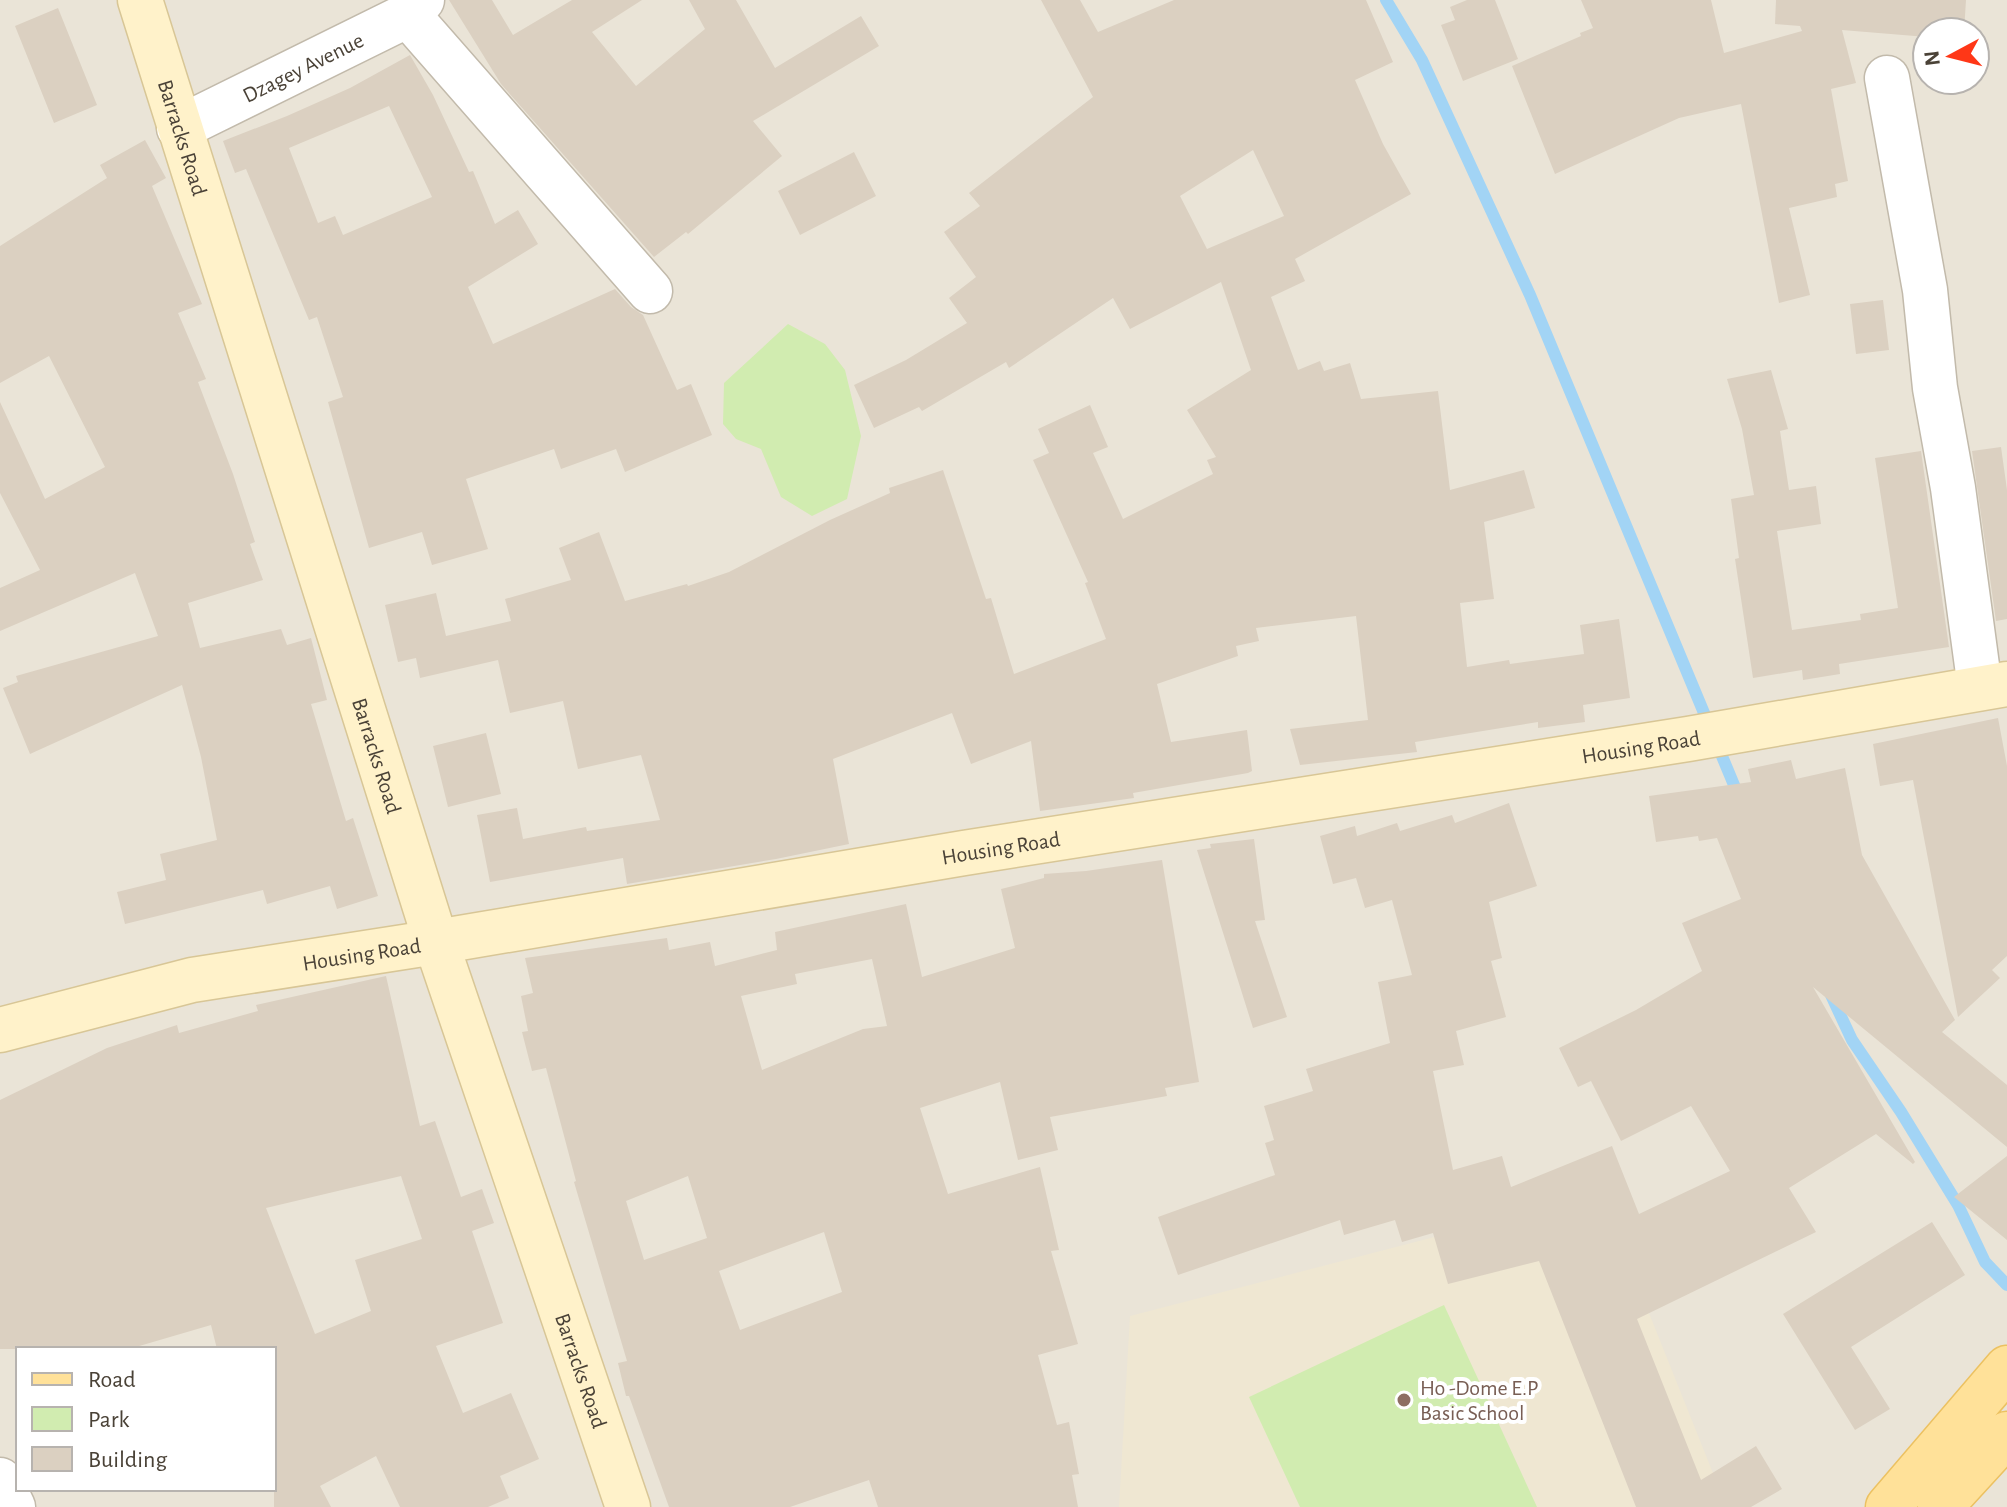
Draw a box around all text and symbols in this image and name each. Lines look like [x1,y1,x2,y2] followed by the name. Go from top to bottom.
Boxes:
[1911,16,1991,96] north arrow
[239,29,367,107] street label: Dzagey Avenue
[1920,49,1944,67] text: N
[154,77,211,198] street label: Barracks Road
[348,695,405,816] street label: Barracks Road
[1580,727,1702,768] street label: Housing Road
[940,828,1062,869] street label: Housing Road
[301,935,423,975] street label: Housing Road
[551,1310,610,1431] street label: Barracks Road
[16,1347,276,1491] legend
[88,1368,136,1392] text: Road
[1420,1377,1538,1424] place label: Ho -Dome E.P Basic School
[1395,1391,1413,1409] marker: Ho -Dome E.P Basic School
[88,1408,129,1432] text: Park
[88,1448,167,1472] text: Building

